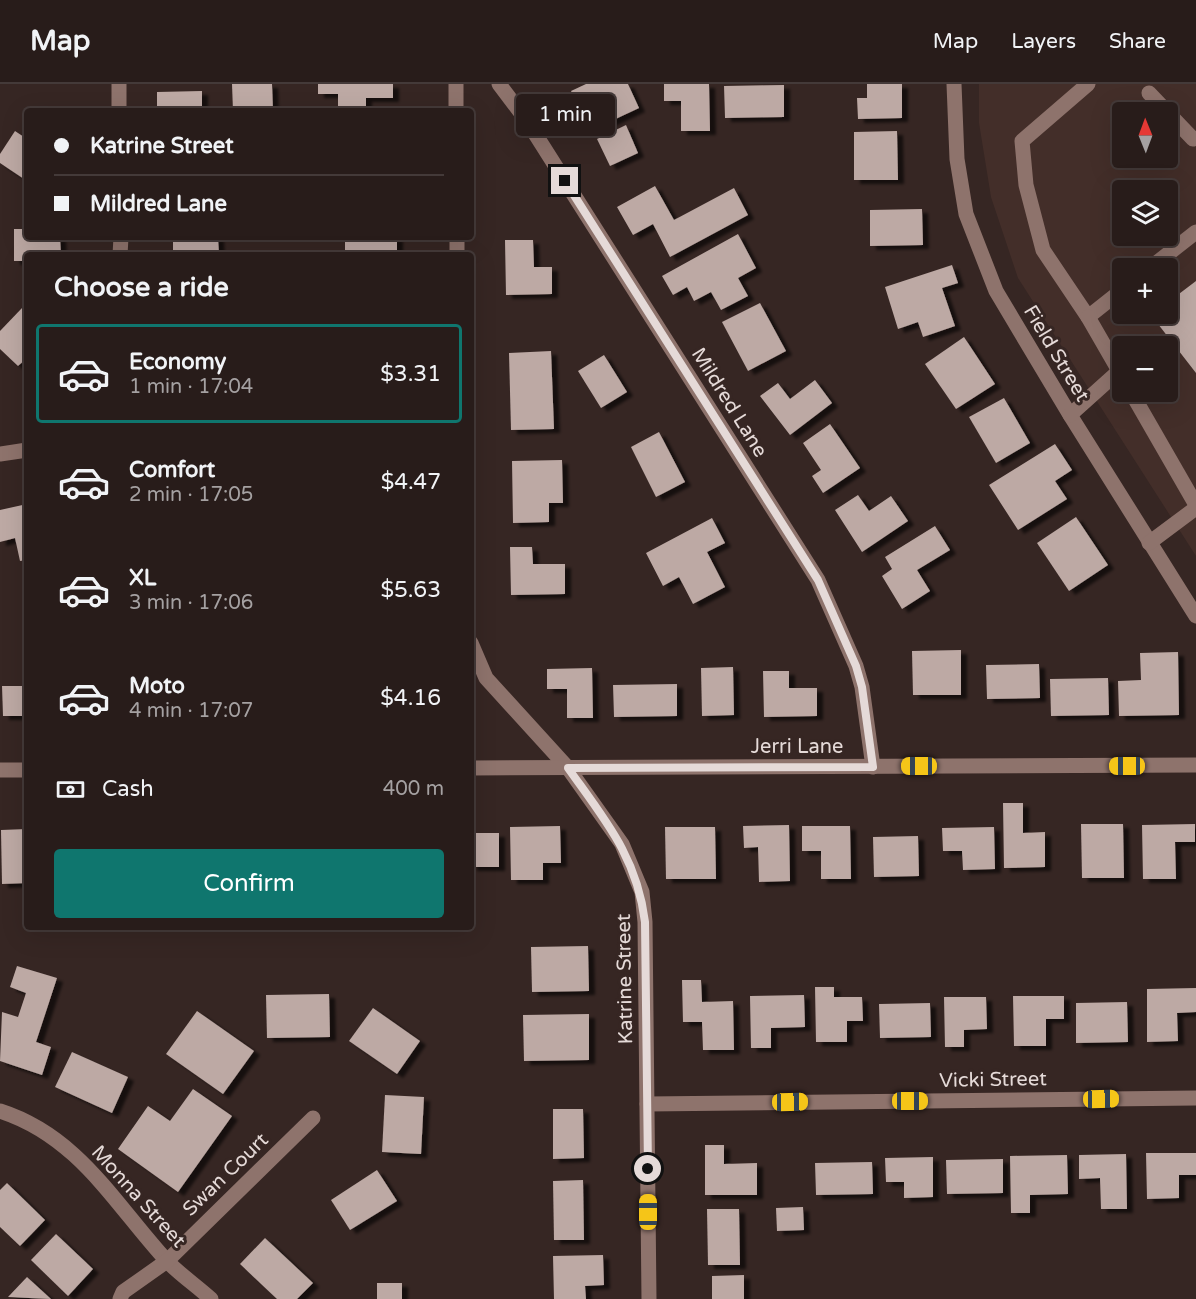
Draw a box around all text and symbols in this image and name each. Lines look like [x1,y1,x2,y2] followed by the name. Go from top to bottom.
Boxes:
[30,24,90,58] text: Map
[933,29,978,54] text: Map
[1011,29,1076,54] text: Layers
[1109,29,1166,54] text: Share
[516,94,614,136] callout: 1 min
[1112,102,1178,168] north arrow
[1112,102,1178,402] map controls
[539,103,592,127] text: 1 min
[90,133,234,159] text: Katrine Street
[551,167,578,194] route end
[1112,180,1178,246] button: layers
[90,191,227,217] text: Mildred Lane
[1112,258,1178,324] button: +
[54,271,229,304] text: Choose a ride
[1018,301,1094,406] street label: Field Street
[1112,336,1178,402] button: −
[686,343,772,462] street label: Mildred Lane
[57,347,111,401] icon: car
[129,349,226,375] text: Economy
[380,361,441,387] text: $3.31
[129,375,253,399] text: 1 min · 17:04
[57,455,111,509] icon: car
[129,457,215,483] text: Comfort
[381,469,441,495] text: $4.47
[129,483,253,507] text: 2 min · 17:05
[57,563,111,617] icon: car
[129,565,156,591] text: XL
[380,577,441,603] text: $5.63
[129,591,253,615] text: 3 min · 17:06
[57,671,111,725] icon: car
[129,673,185,699] text: Moto
[380,685,441,711] text: $4.16
[129,699,253,723] text: 4 min · 17:07
[751,735,843,759] street label: Jerri Lane
[901,757,937,775] car
[1109,757,1145,775] car
[54,773,87,806] icon: cash
[102,776,154,802] text: Cash
[383,777,444,801] text: 400 m
[54,849,444,918] button: Confirm
[612,913,638,1044] street label: Katrine Street
[939,1067,1047,1093] street label: Vicki Street
[1083,1090,1119,1108] car
[892,1092,928,1110] car
[772,1093,808,1111] car
[178,1128,274,1221] street label: Swan Court
[86,1141,191,1253] street label: Monna Street
[634,1155,661,1182] route start
[639,1194,657,1230] car

